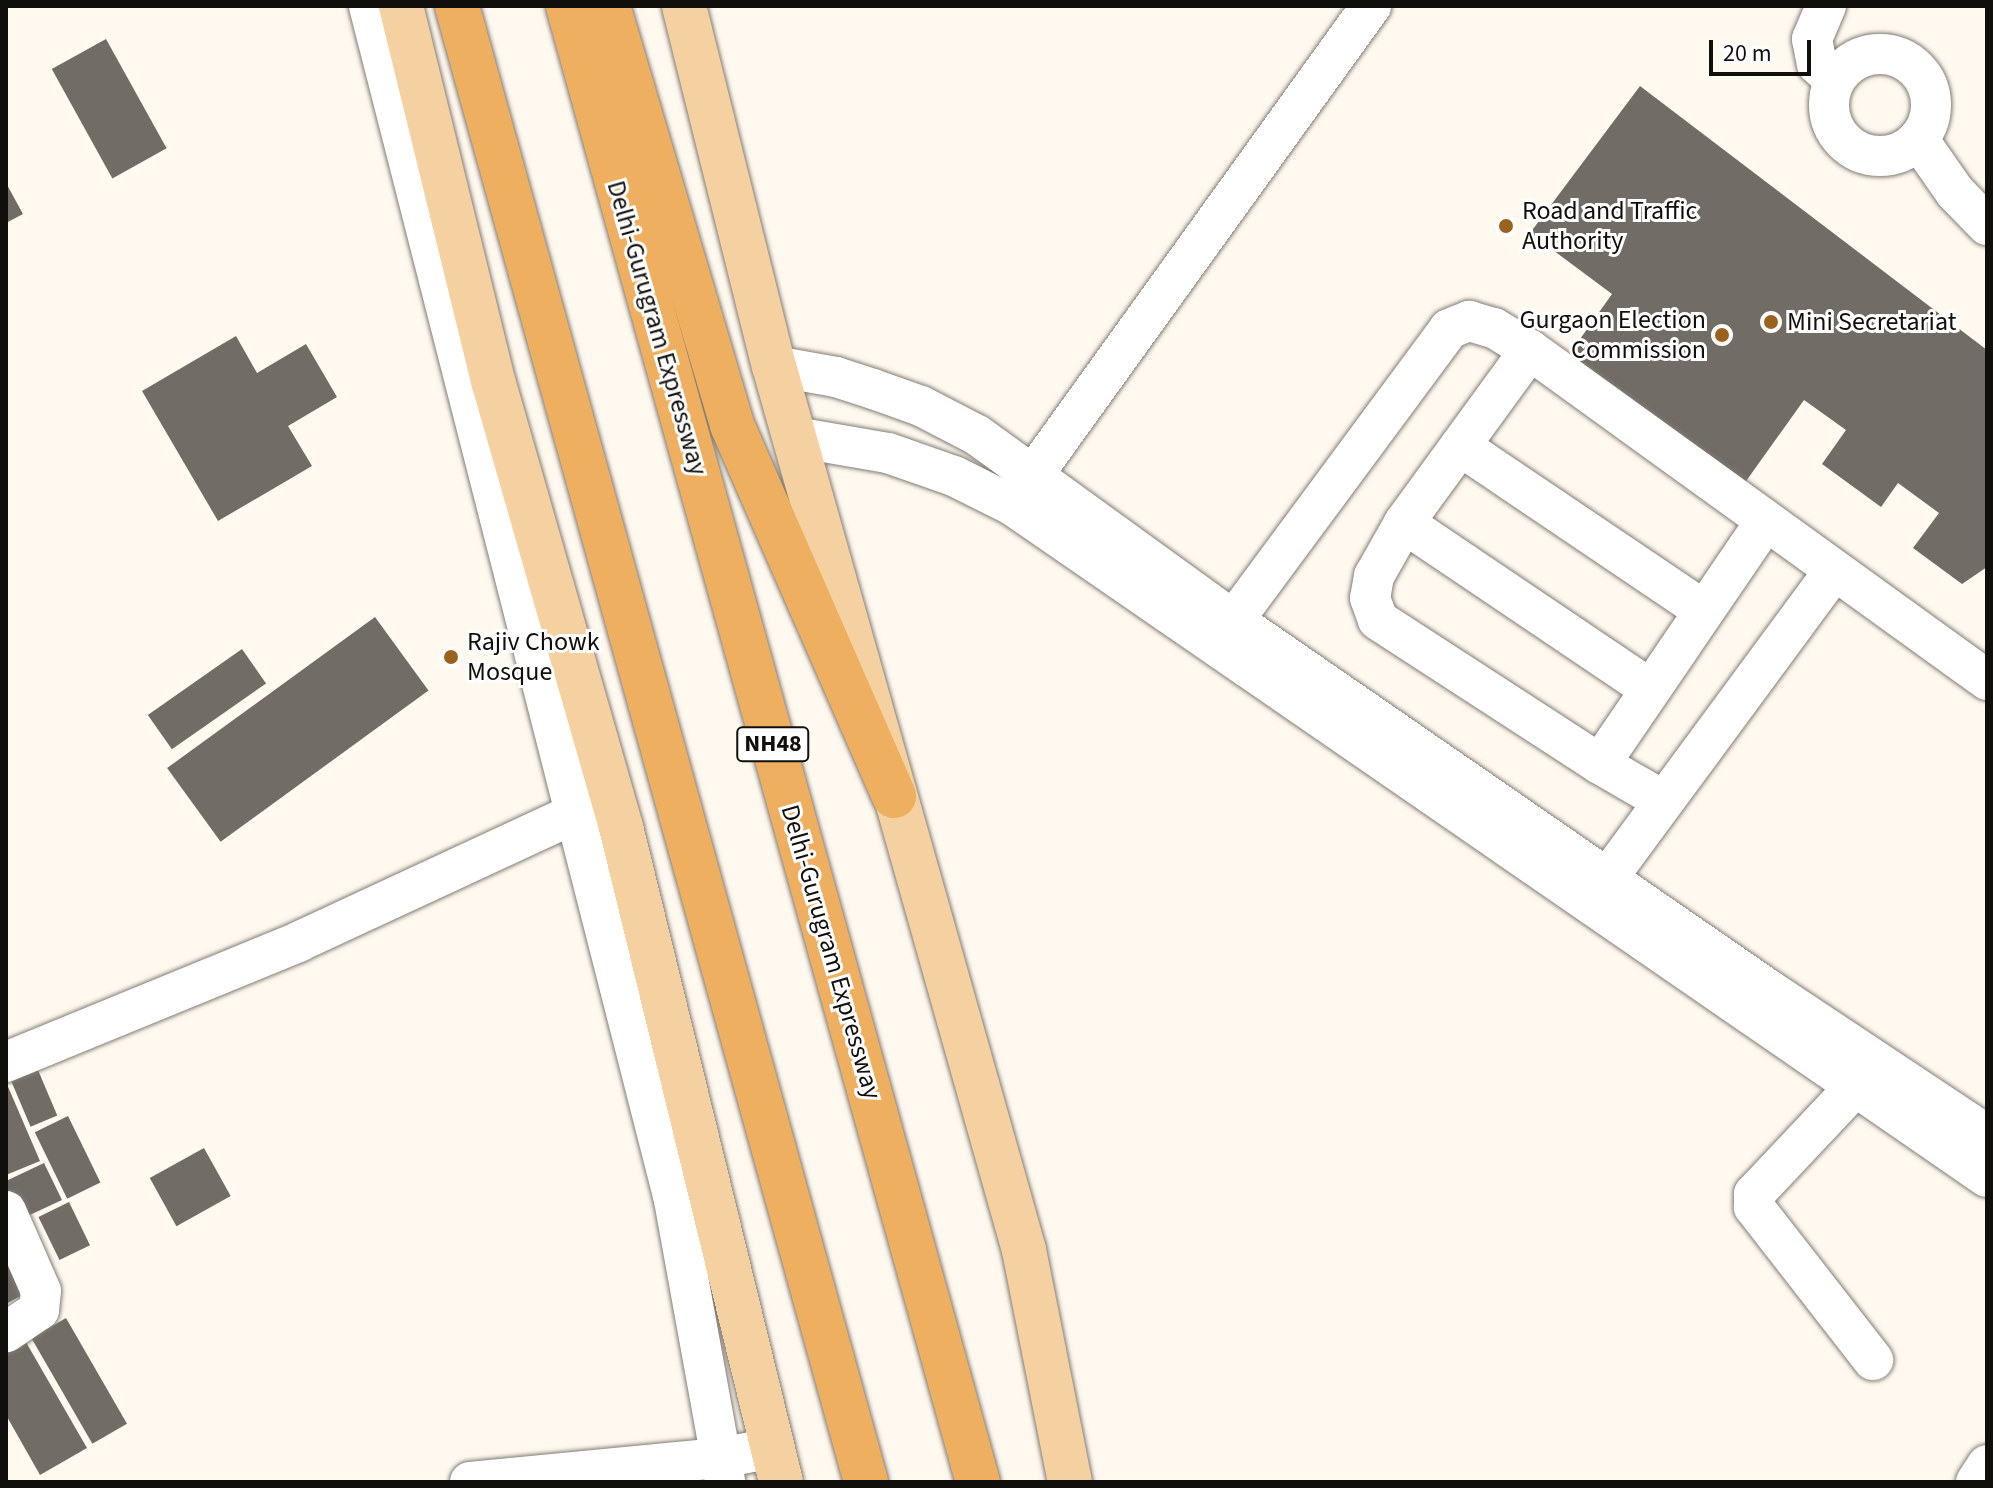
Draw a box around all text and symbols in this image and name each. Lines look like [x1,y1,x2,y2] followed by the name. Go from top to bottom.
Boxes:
[1713,24,1815,74] scale bar
[1723,36,1772,71] text: 20 m
[600,177,714,479] street label: Delhi-Gurugram Expressway
[1522,195,1697,256] place label: Road and Traffic Authority
[1497,217,1515,235] marker: Road and Traffic Authority
[1519,304,1706,366] place label: Gurgaon Election Commission
[1787,306,1956,338] place label: Mini Secretariat
[1762,313,1780,331] marker: Mini Secretariat
[1713,326,1731,344] marker: Gurgaon Election Commission
[467,626,600,688] place label: Rajiv Chowk Mosque
[442,648,460,666] marker: Rajiv Chowk Mosque
[735,724,811,764] road number: NH48
[774,801,888,1103] street label: Delhi-Gurugram Expressway

